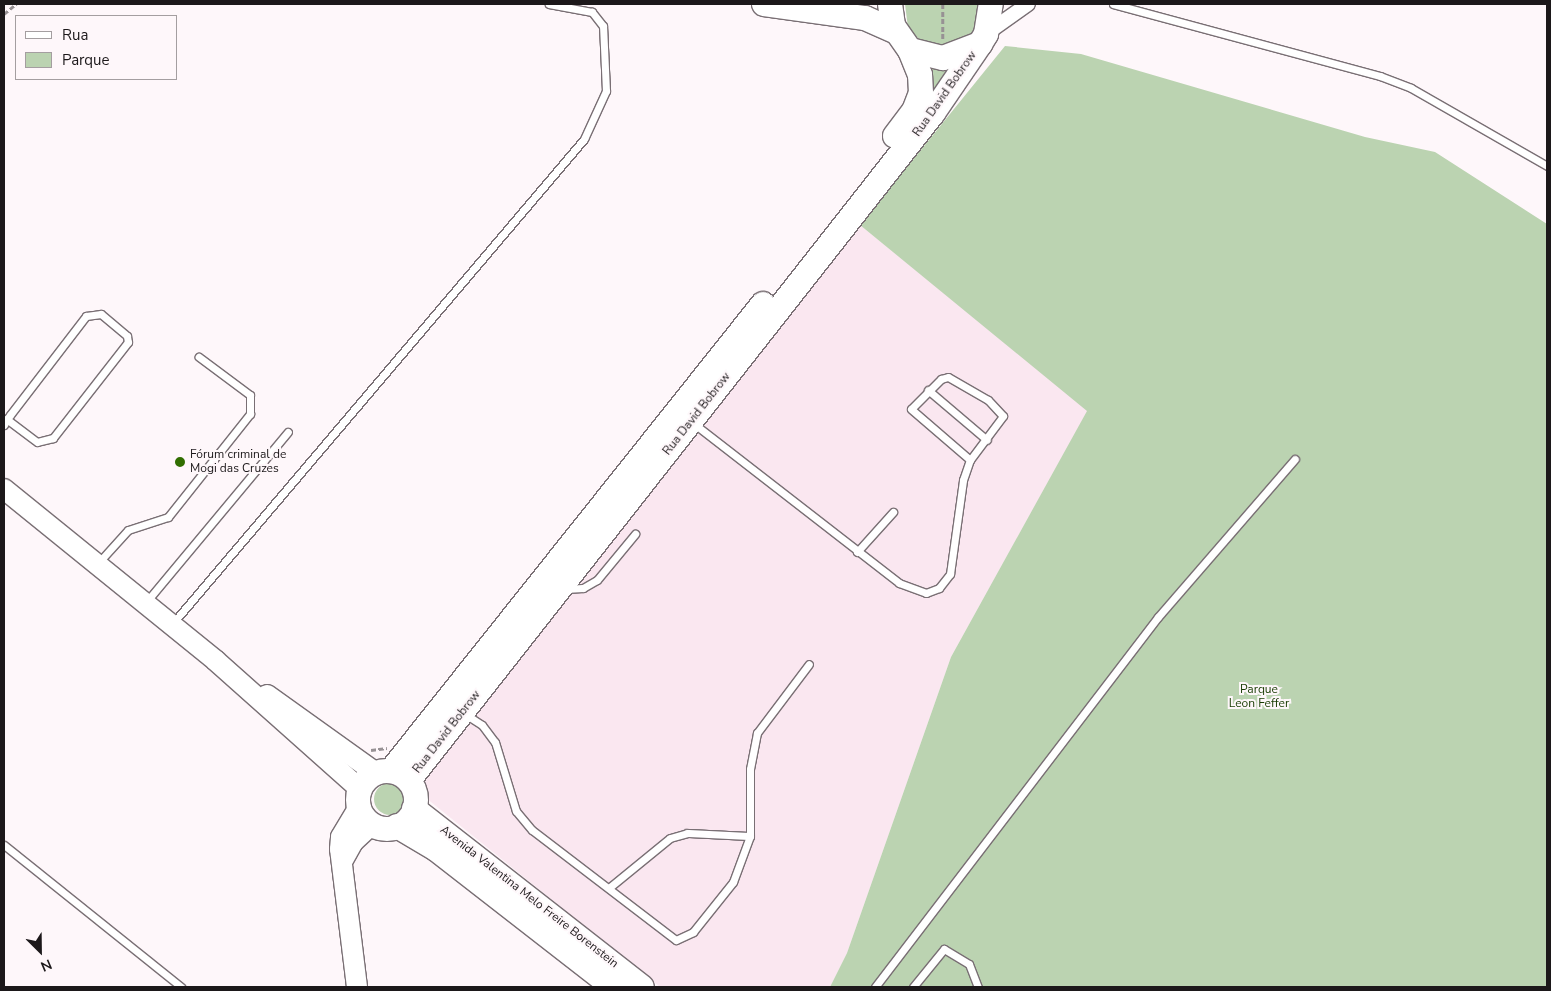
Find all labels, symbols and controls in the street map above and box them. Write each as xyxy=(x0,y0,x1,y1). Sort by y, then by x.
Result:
legend xyxy=(15,15,178,80)
text: Rua xyxy=(62,25,88,45)
street label: Rua David Bobrow xyxy=(910,48,980,140)
text: Parque xyxy=(62,50,110,70)
street label: Rua David Bobrow xyxy=(660,370,734,458)
place label: Fórum criminal de Mogi das Cruzes xyxy=(190,448,286,476)
marker: Fórum criminal de Mogi das Cruzes xyxy=(174,456,186,468)
park label: Parque Leon Feffer xyxy=(1229,683,1289,711)
street label: Rua David Bobrow xyxy=(410,688,484,776)
street label: Avenida Valentina Melo Freire Borenstein xyxy=(437,823,621,971)
north arrow xyxy=(15,926,65,976)
text: N xyxy=(38,954,55,976)

